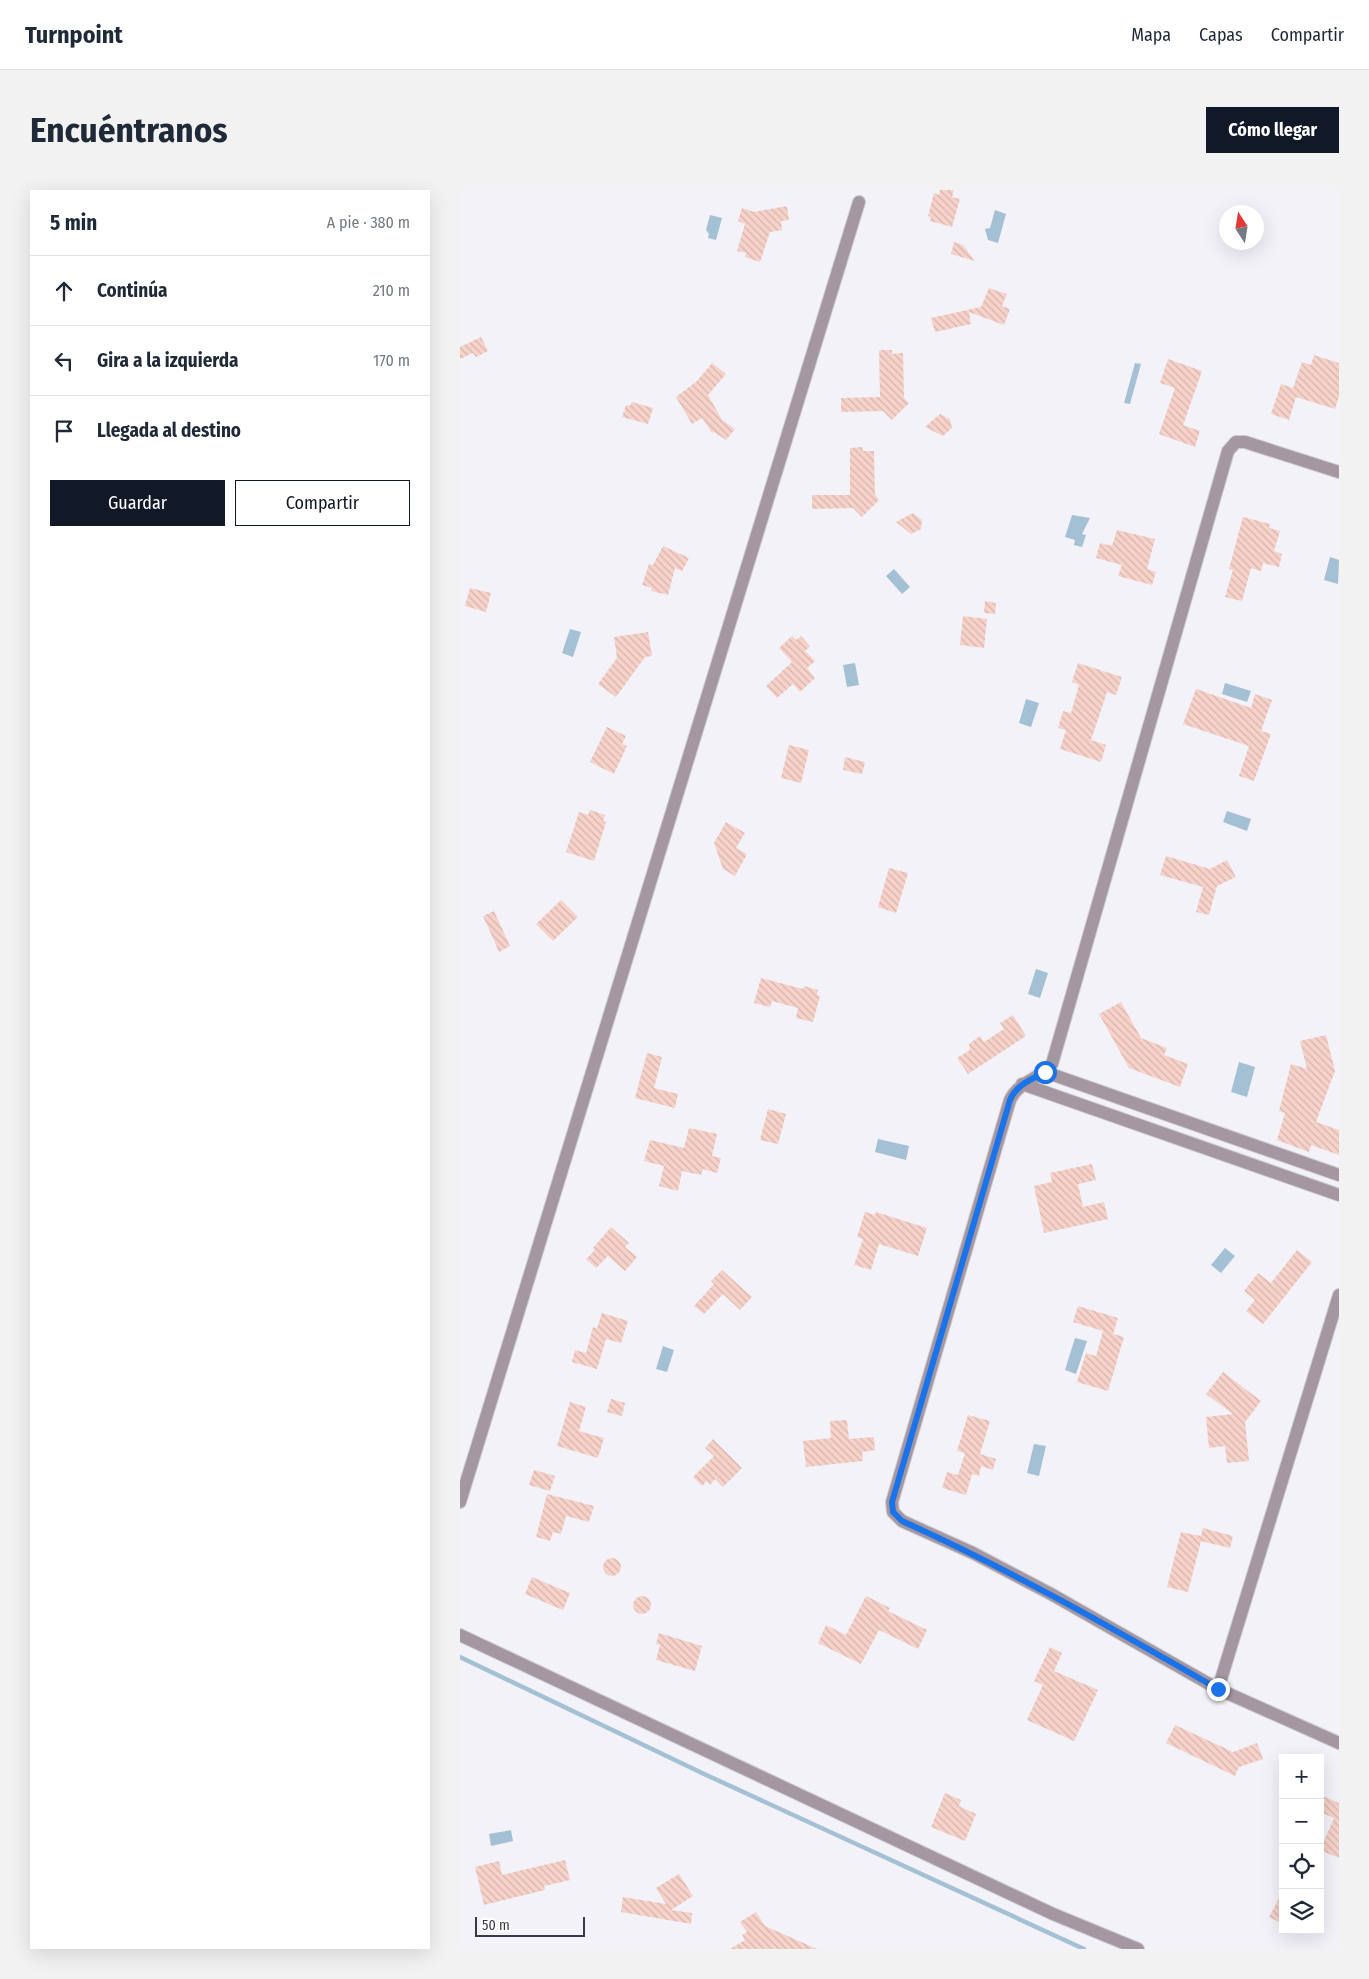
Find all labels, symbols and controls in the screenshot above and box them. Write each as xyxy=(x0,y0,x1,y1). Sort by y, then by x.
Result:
text: Turnpoint xyxy=(25,21,123,49)
text: Mapa xyxy=(1131,24,1171,46)
text: Capas xyxy=(1199,24,1243,46)
text: Compartir xyxy=(1271,24,1344,46)
button: Cómo llegar xyxy=(1206,107,1339,153)
text: Encuéntranos xyxy=(30,109,228,151)
north arrow xyxy=(1219,205,1264,250)
text: 5 min xyxy=(50,210,97,236)
text: A pie · 380 m xyxy=(327,213,410,232)
icon: ahead xyxy=(50,277,78,305)
text: Continúa xyxy=(97,279,168,302)
text: 210 m xyxy=(373,281,410,300)
icon: left xyxy=(50,347,78,375)
text: Gira a la izquierda xyxy=(97,349,239,372)
text: 170 m xyxy=(373,351,410,370)
icon: arrive xyxy=(50,417,78,445)
text: Llegada al destino xyxy=(97,419,241,442)
button: Guardar xyxy=(50,480,225,526)
button: Compartir xyxy=(235,480,410,526)
route start xyxy=(1034,1061,1057,1084)
route end xyxy=(1207,1678,1230,1701)
map controls xyxy=(1279,1754,1324,1934)
button: + xyxy=(1279,1754,1324,1799)
button: − xyxy=(1279,1799,1324,1844)
button: locate xyxy=(1279,1844,1324,1889)
button: layers xyxy=(1279,1889,1324,1934)
scale bar xyxy=(475,1914,585,1937)
text: 50 m xyxy=(482,1917,510,1934)

